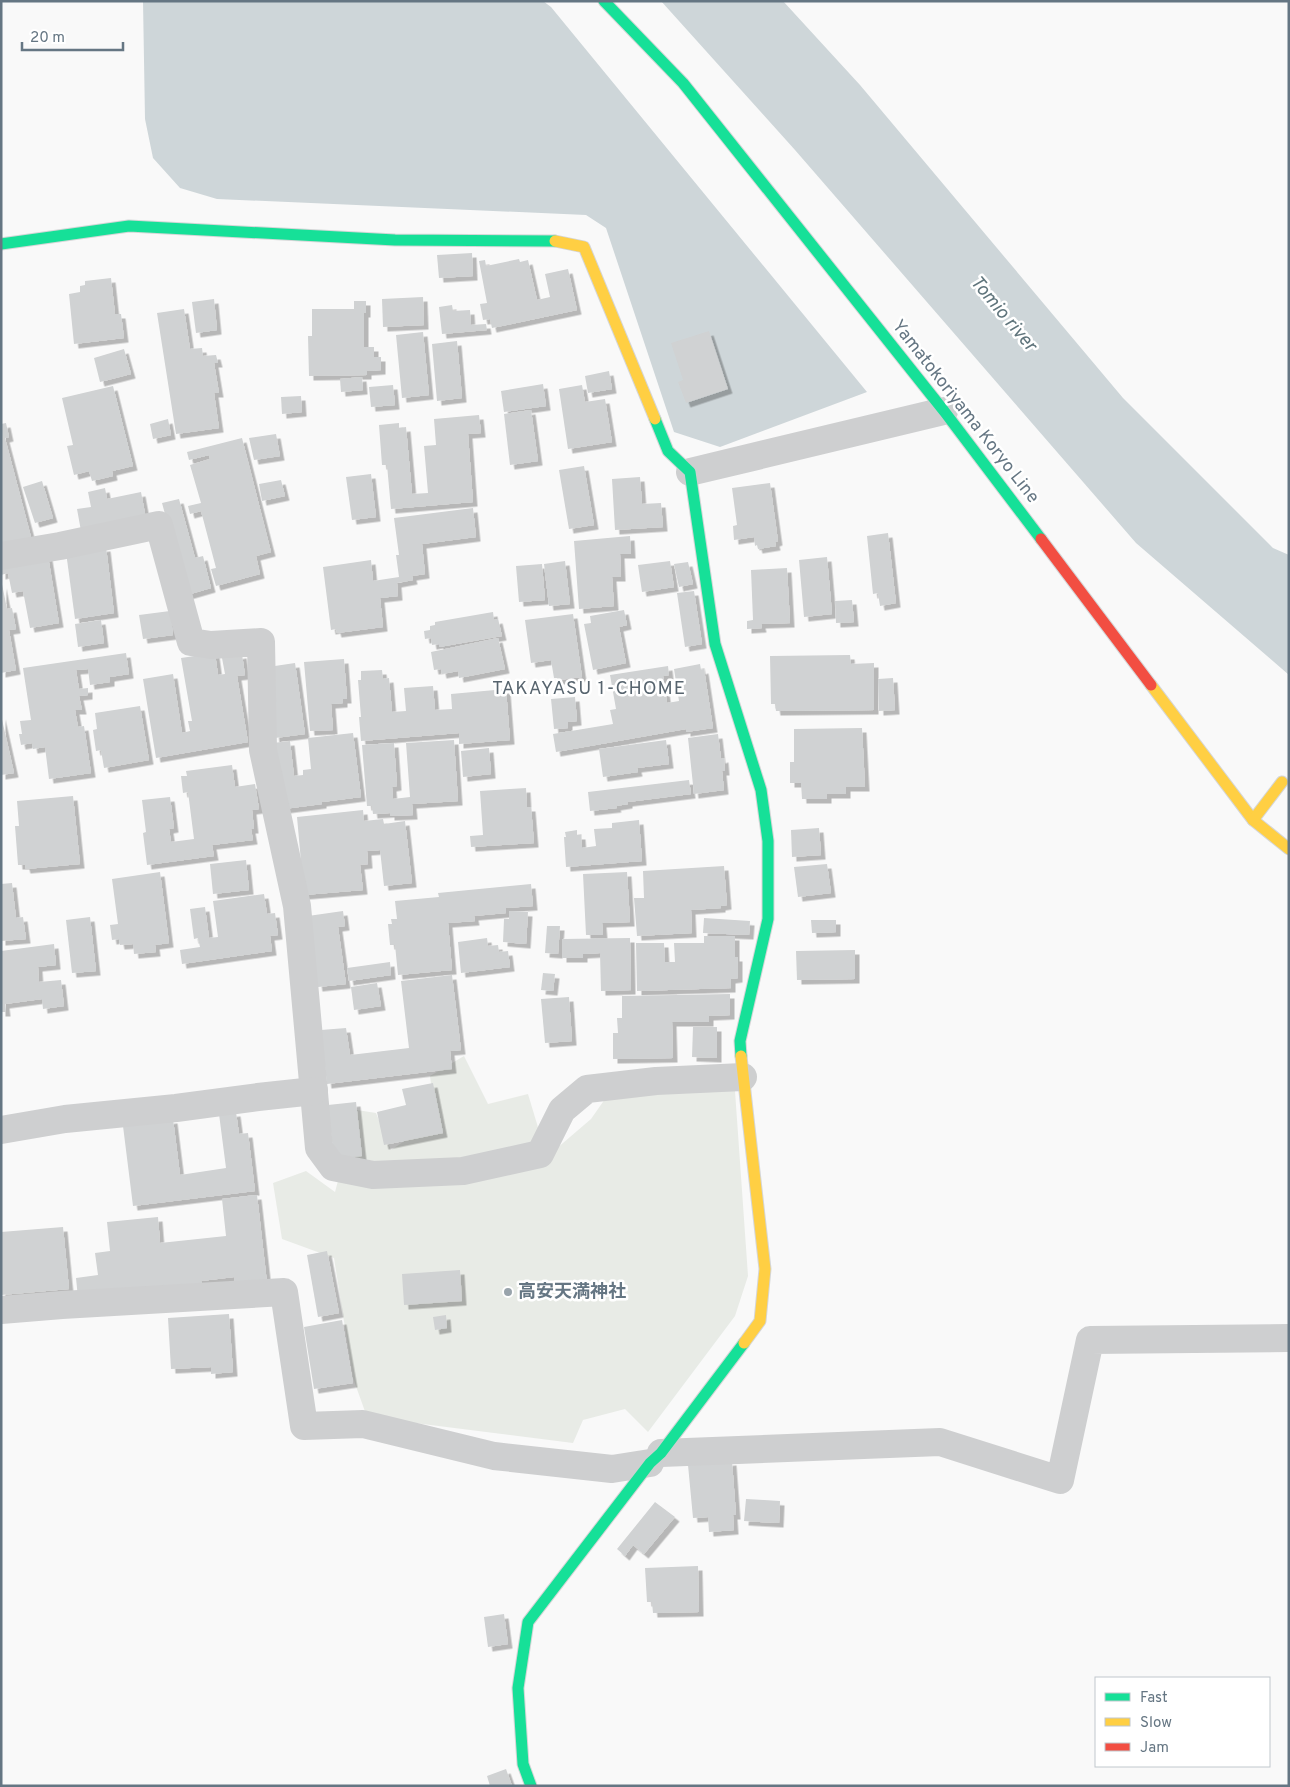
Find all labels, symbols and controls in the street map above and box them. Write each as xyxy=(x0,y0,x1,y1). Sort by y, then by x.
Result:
scale bar xyxy=(22,20,124,52)
text: 20 m xyxy=(30,29,65,48)
water label: Tomio river xyxy=(964,271,1043,358)
street label: Yamatokoriyama Koryo Line xyxy=(886,316,1044,508)
district label: TAKAYASU 1-CHOME xyxy=(492,677,686,701)
place label: 高安天満神社 xyxy=(518,1281,626,1304)
marker: 高安天満神社 xyxy=(502,1286,514,1298)
legend xyxy=(1095,1677,1270,1767)
text: Fast xyxy=(1140,1689,1168,1708)
text: Slow xyxy=(1140,1714,1172,1733)
text: Jam xyxy=(1140,1739,1169,1758)

